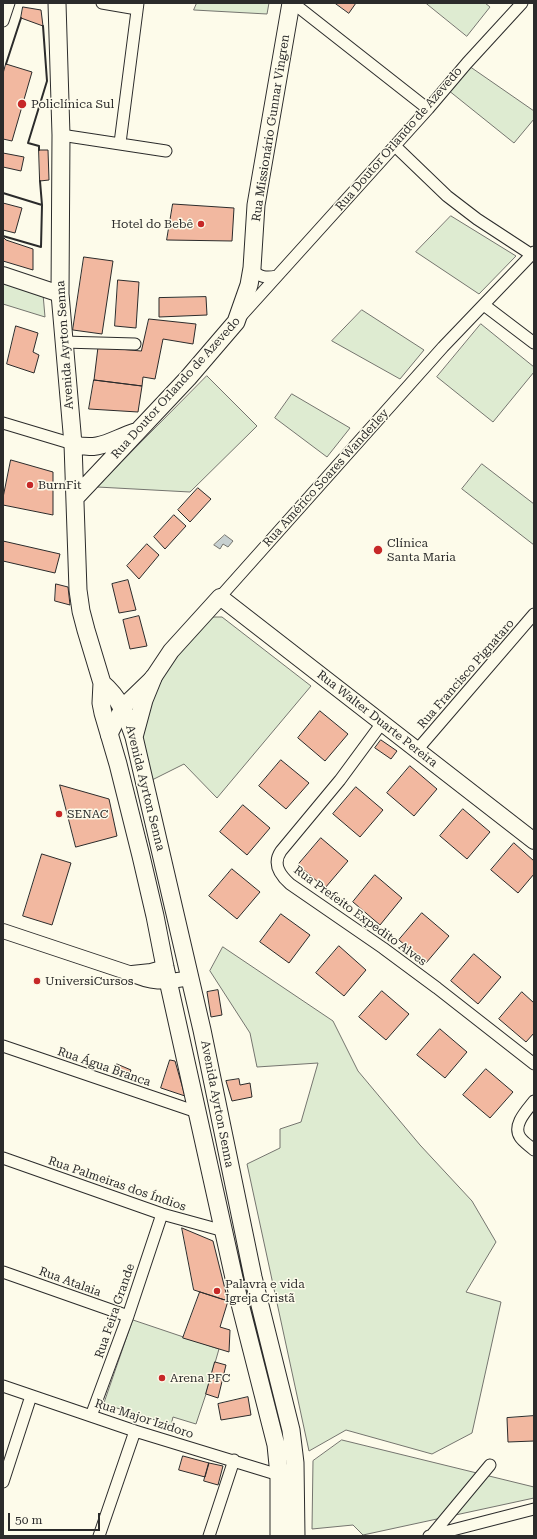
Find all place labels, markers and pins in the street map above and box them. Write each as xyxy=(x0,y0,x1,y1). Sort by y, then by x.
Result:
place label: Policlínica Sul xyxy=(31,97,114,111)
marker: Policlínica Sul xyxy=(16,98,28,110)
place label: Hotel do Bebê xyxy=(111,217,193,231)
marker: Hotel do Bebê xyxy=(196,219,206,229)
place label: BurnFit xyxy=(38,478,82,492)
marker: BurnFit xyxy=(25,480,35,490)
place label: Clínica Santa Maria xyxy=(387,536,456,564)
marker: Clínica Santa Maria xyxy=(372,544,384,556)
place label: SENAC xyxy=(67,807,108,821)
marker: SENAC xyxy=(54,809,64,819)
place label: UniversiCursos xyxy=(45,974,133,988)
marker: UniversiCursos xyxy=(32,976,42,986)
place label: Palavra e vida Igreja Cristã xyxy=(225,1277,305,1305)
marker: Palavra e vida Igreja Cristã xyxy=(212,1286,222,1296)
place label: Arena PFC xyxy=(170,1371,230,1385)
marker: Arena PFC xyxy=(157,1373,167,1383)

